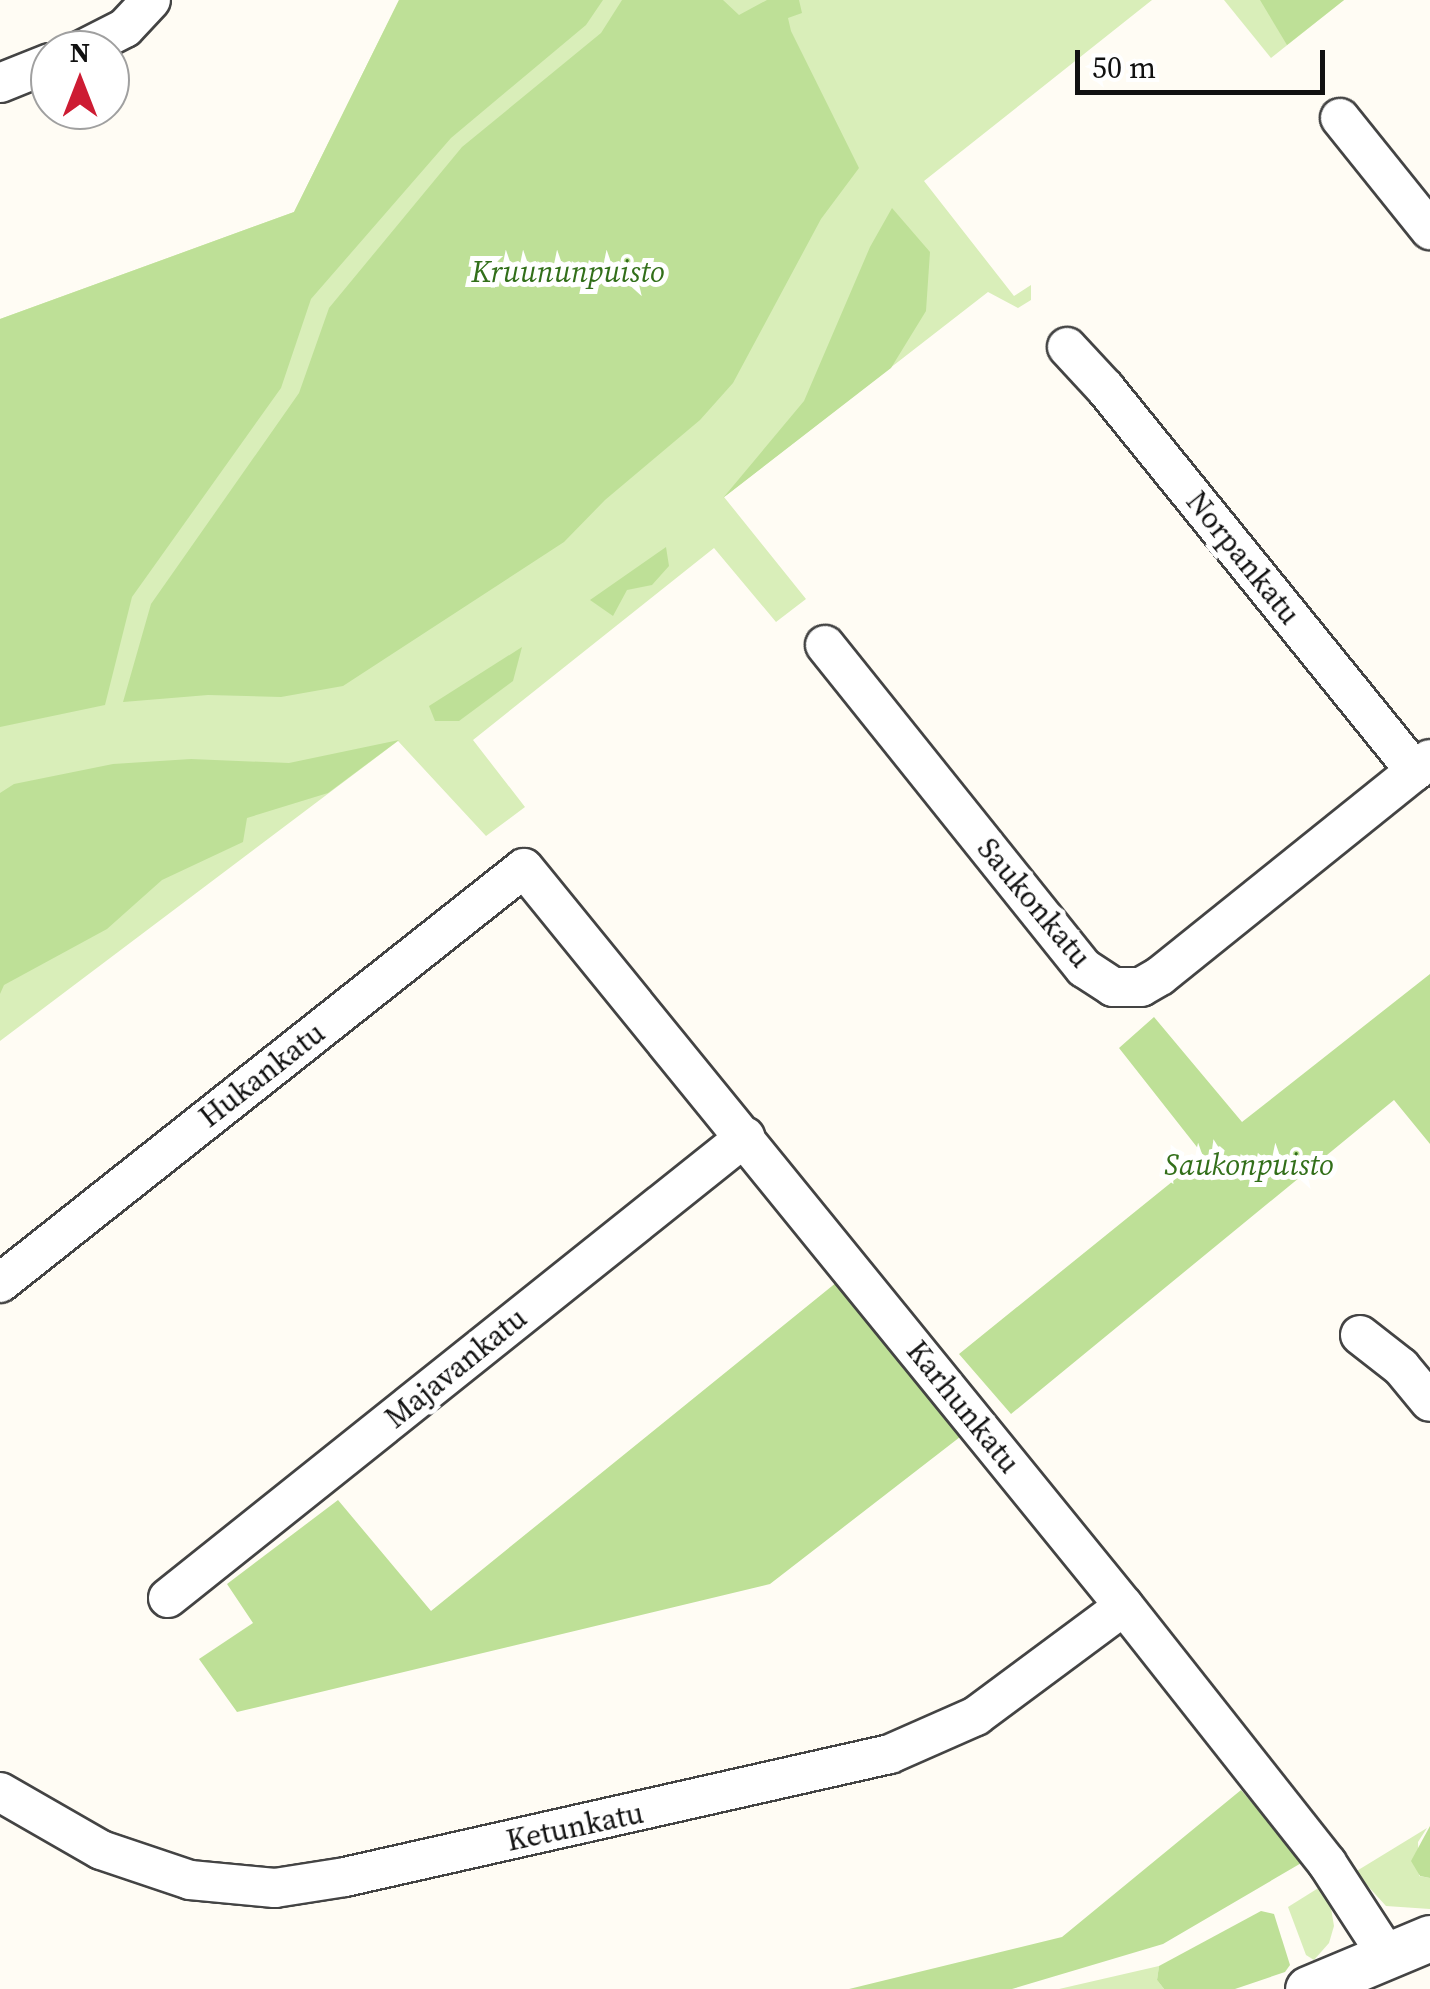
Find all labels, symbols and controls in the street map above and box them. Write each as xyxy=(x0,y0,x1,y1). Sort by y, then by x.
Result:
north arrow xyxy=(30,30,130,130)
scale bar xyxy=(1080,30,1330,92)
text: N xyxy=(70,33,90,71)
text: 50 m xyxy=(1092,47,1156,88)
park label: Kruununpuisto xyxy=(471,254,665,290)
street label: Norpankatu xyxy=(1178,484,1308,632)
street label: Saukonkatu xyxy=(970,831,1098,975)
street label: Hukankatu xyxy=(192,1015,332,1135)
park label: Saukonpuisto xyxy=(1164,1147,1334,1183)
street label: Majavankatu xyxy=(378,1300,534,1436)
street label: Karhunkatu xyxy=(899,1334,1027,1480)
street label: Ketunkatu xyxy=(503,1795,647,1859)

